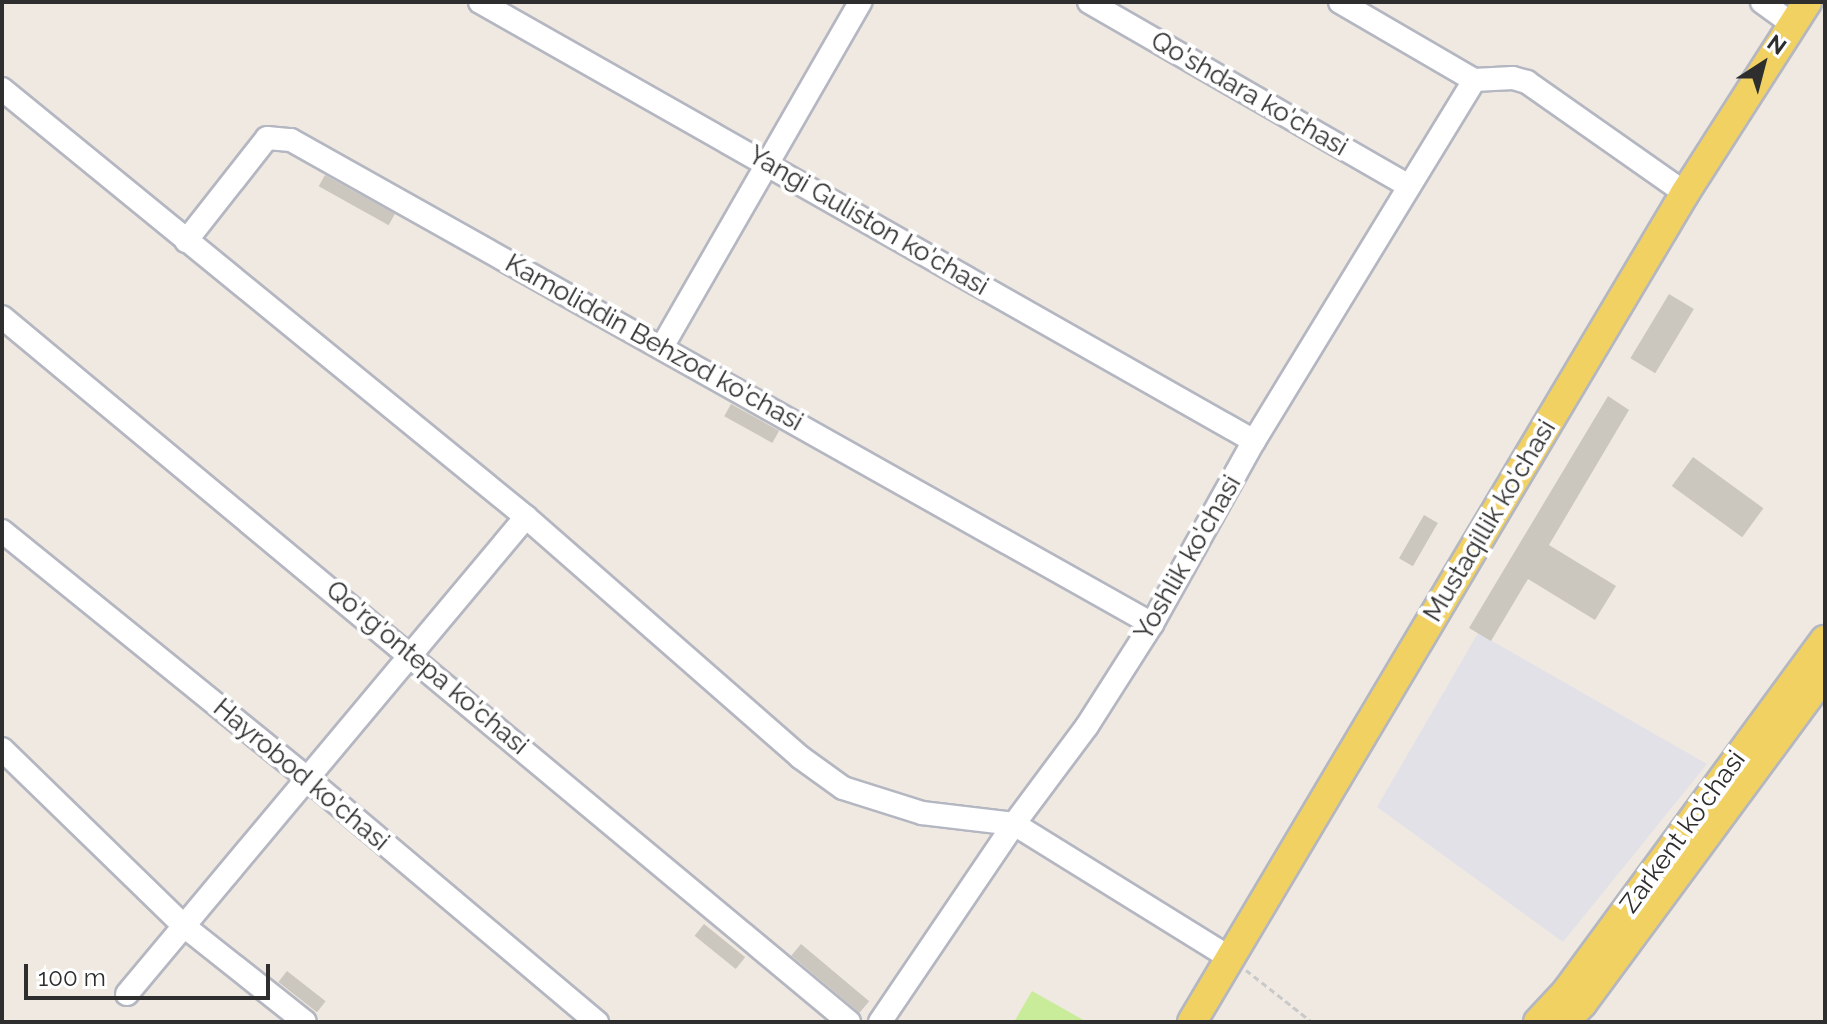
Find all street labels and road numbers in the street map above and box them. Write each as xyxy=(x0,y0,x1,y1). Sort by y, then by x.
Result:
street label: Qo'shdara ko'chasi xyxy=(1145,25,1353,163)
street label: Yangi Guliston ko'chasi xyxy=(743,140,993,302)
street label: Kamoliddin Behzod ko'chasi xyxy=(500,248,808,438)
street label: Mustaqillik ko'chasi xyxy=(1417,414,1563,628)
street label: Yoshlik ko'chasi xyxy=(1128,470,1248,646)
street label: Qo'rg'ontepa ko'chasi xyxy=(320,574,534,762)
street label: Hayrobod ko'chasi xyxy=(207,692,395,858)
street label: Zarkent ko'chasi xyxy=(1614,745,1752,919)

